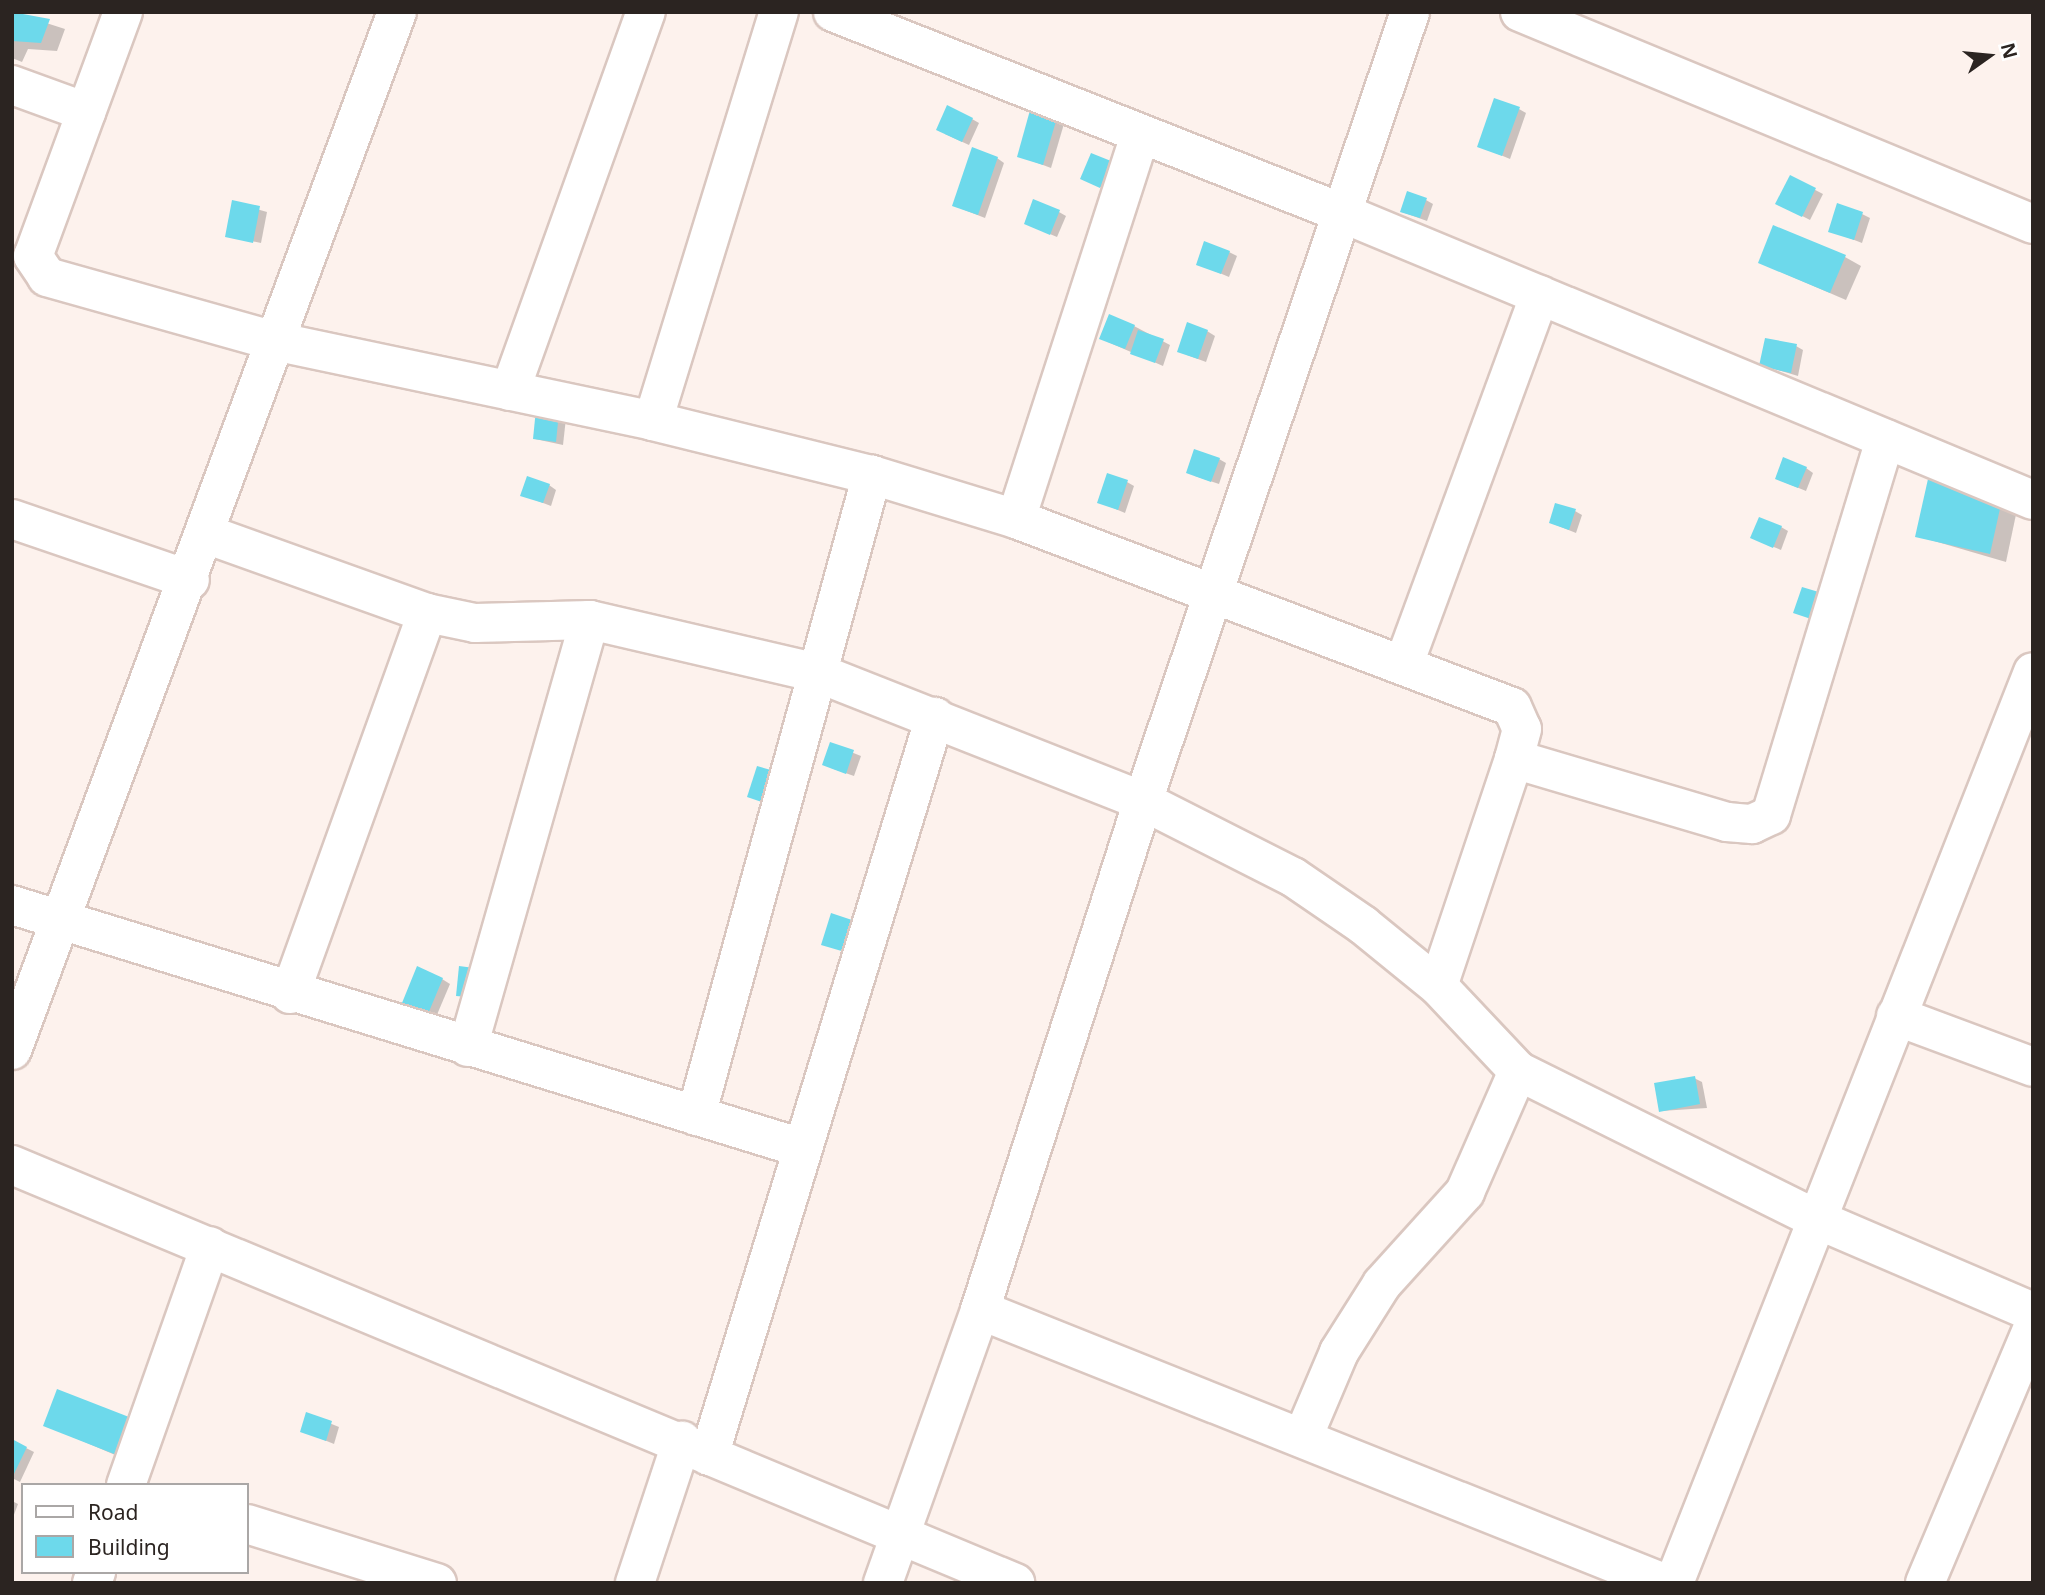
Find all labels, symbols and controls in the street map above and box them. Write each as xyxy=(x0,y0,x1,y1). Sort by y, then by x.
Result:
north arrow xyxy=(1954,21,2024,91)
text: N xyxy=(1995,40,2024,61)
legend xyxy=(21,1483,248,1574)
text: Road xyxy=(88,1498,138,1526)
text: Building xyxy=(88,1533,170,1561)

